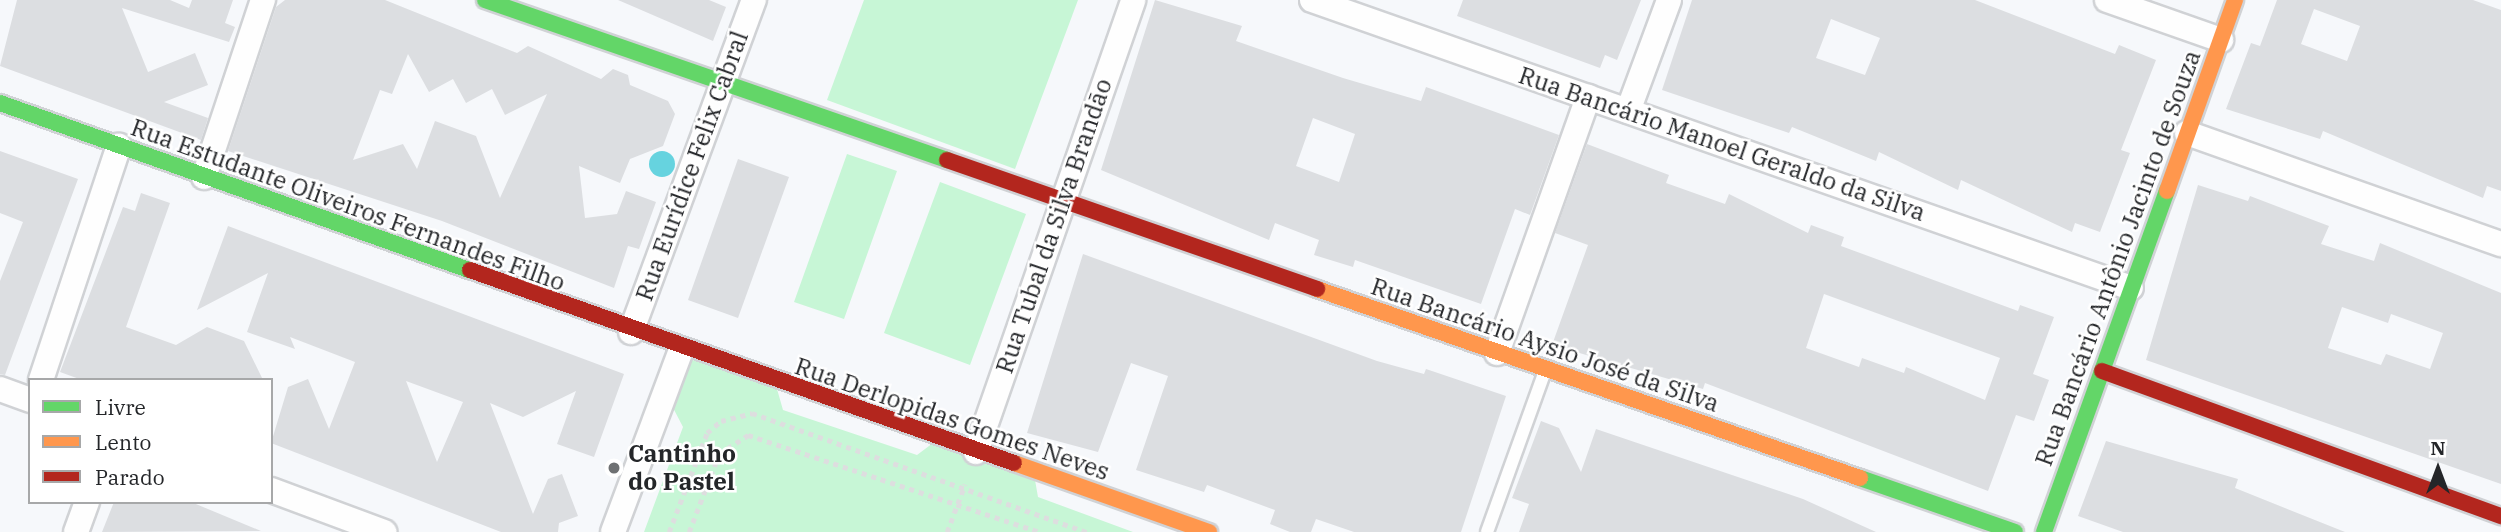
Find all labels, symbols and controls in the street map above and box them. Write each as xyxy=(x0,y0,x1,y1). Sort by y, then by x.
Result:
street label: Rua Eurídice Felix Cabral xyxy=(630,27,754,305)
street label: Rua Bancário Antônio Jacinto de Souza xyxy=(2029,46,2207,470)
street label: Rua Bancário Manoel Geraldo da Silva xyxy=(1515,61,1929,227)
street label: Rua Tubal da Silva Brandão xyxy=(990,75,1118,377)
street label: Rua Estudante Oliveiros Fernandes Filho xyxy=(127,113,569,297)
street label: Rua Bancário Aysio José da Silva xyxy=(1367,272,1723,418)
street label: Rua Derlopidas Gomes Neves xyxy=(791,352,1113,486)
legend xyxy=(28,378,273,504)
text: Livre xyxy=(95,393,146,421)
text: Lento xyxy=(95,428,151,456)
north arrow xyxy=(2403,434,2473,504)
text: N xyxy=(2430,436,2446,460)
place label: Cantinho do Pastel xyxy=(628,440,736,496)
marker: Cantinho do Pastel xyxy=(606,460,622,476)
text: Parado xyxy=(95,463,165,491)

